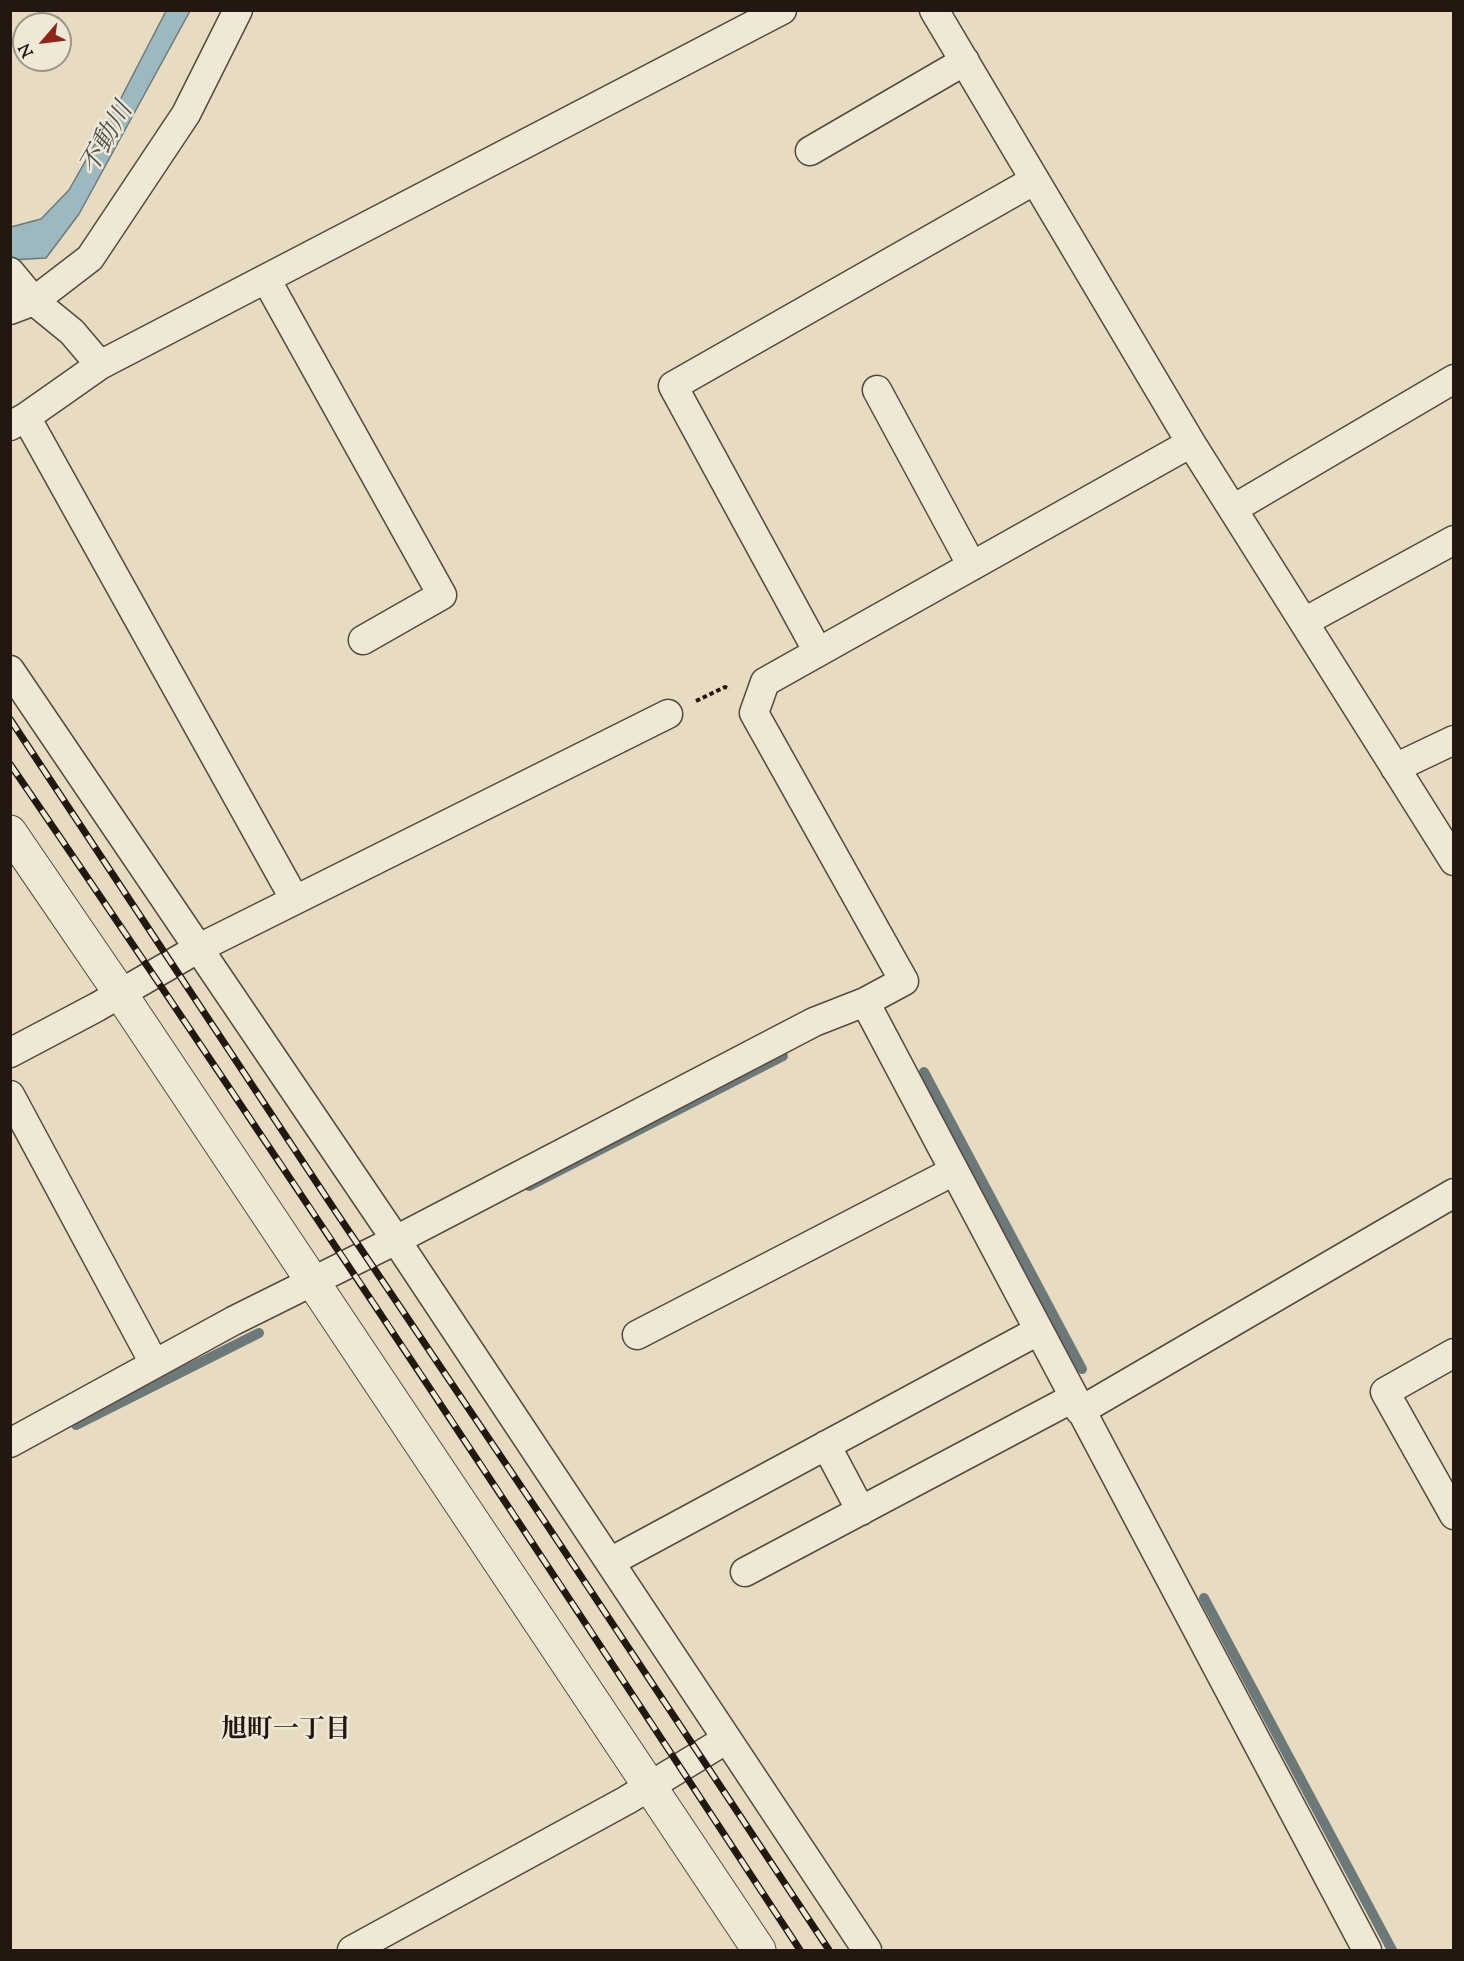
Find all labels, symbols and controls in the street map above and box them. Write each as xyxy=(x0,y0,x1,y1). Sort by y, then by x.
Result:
north arrow xyxy=(12,12,72,72)
text: N xyxy=(14,39,41,61)
water label: 不動川 xyxy=(76,98,142,182)
district label: 旭町一丁目 xyxy=(221,1717,351,1749)

